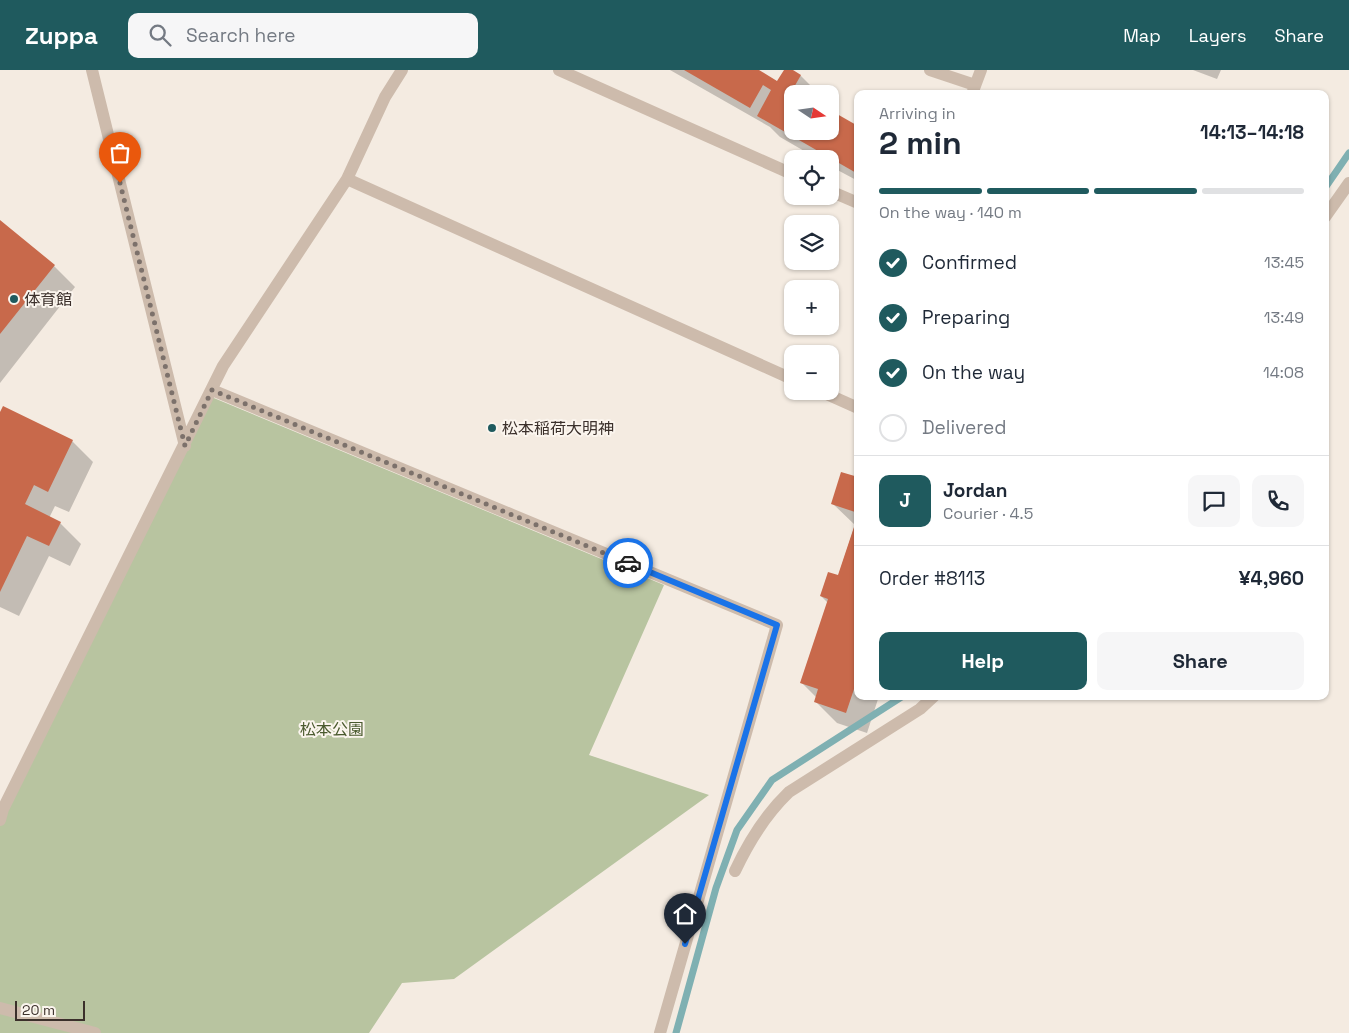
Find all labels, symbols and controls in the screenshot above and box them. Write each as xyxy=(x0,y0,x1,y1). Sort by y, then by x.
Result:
search box xyxy=(128,13,478,58)
text: Zuppa xyxy=(25,20,98,51)
icon: search xyxy=(146,21,174,49)
text: Search here xyxy=(186,23,295,48)
text: Map xyxy=(1123,24,1161,47)
text: Layers xyxy=(1189,24,1246,47)
text: Share xyxy=(1274,24,1324,47)
north arrow xyxy=(784,85,839,140)
map controls xyxy=(784,85,839,400)
text: Arriving in xyxy=(879,103,956,124)
text: 14:13–14:18 xyxy=(1200,120,1304,145)
text: 2 min xyxy=(879,123,962,163)
pin xyxy=(99,132,141,183)
icon: bag xyxy=(106,139,134,167)
button: locate xyxy=(784,150,839,205)
text: On the way · 140 m xyxy=(879,202,1022,223)
button: layers xyxy=(784,215,839,270)
icon: check xyxy=(879,249,907,277)
text: Confirmed xyxy=(922,250,1017,275)
text: 13:45 xyxy=(1264,252,1304,273)
button: + xyxy=(784,280,839,335)
place label: 体育館 xyxy=(24,289,72,310)
marker: 体育館 xyxy=(8,293,20,305)
icon: check xyxy=(879,304,907,332)
text: Preparing xyxy=(922,305,1010,330)
text: 13:49 xyxy=(1264,307,1304,328)
button: − xyxy=(784,345,839,400)
icon: check xyxy=(879,359,907,387)
text: On the way xyxy=(922,360,1025,385)
text: 14:08 xyxy=(1263,362,1304,383)
text: Delivered xyxy=(922,415,1007,440)
place label: 松本稲荷大明神 xyxy=(502,418,614,439)
marker: 松本稲荷大明神 xyxy=(486,422,498,434)
button: chat xyxy=(1188,475,1240,527)
button: phone xyxy=(1252,475,1304,527)
text: Jordan xyxy=(943,478,1008,503)
text: J xyxy=(899,488,911,513)
text: Courier · 4.5 xyxy=(943,503,1033,524)
courier xyxy=(603,538,653,588)
icon: car xyxy=(614,549,642,577)
text: Order #8113 xyxy=(879,566,985,591)
text: ¥4,960 xyxy=(1239,566,1304,591)
button: Help xyxy=(879,632,1087,690)
button: Share xyxy=(1097,632,1304,690)
park label: 松本公園 xyxy=(300,719,364,740)
pin xyxy=(664,893,706,944)
icon: home xyxy=(671,900,699,928)
scale bar xyxy=(15,998,85,1021)
text: 20 m xyxy=(22,1001,55,1019)

